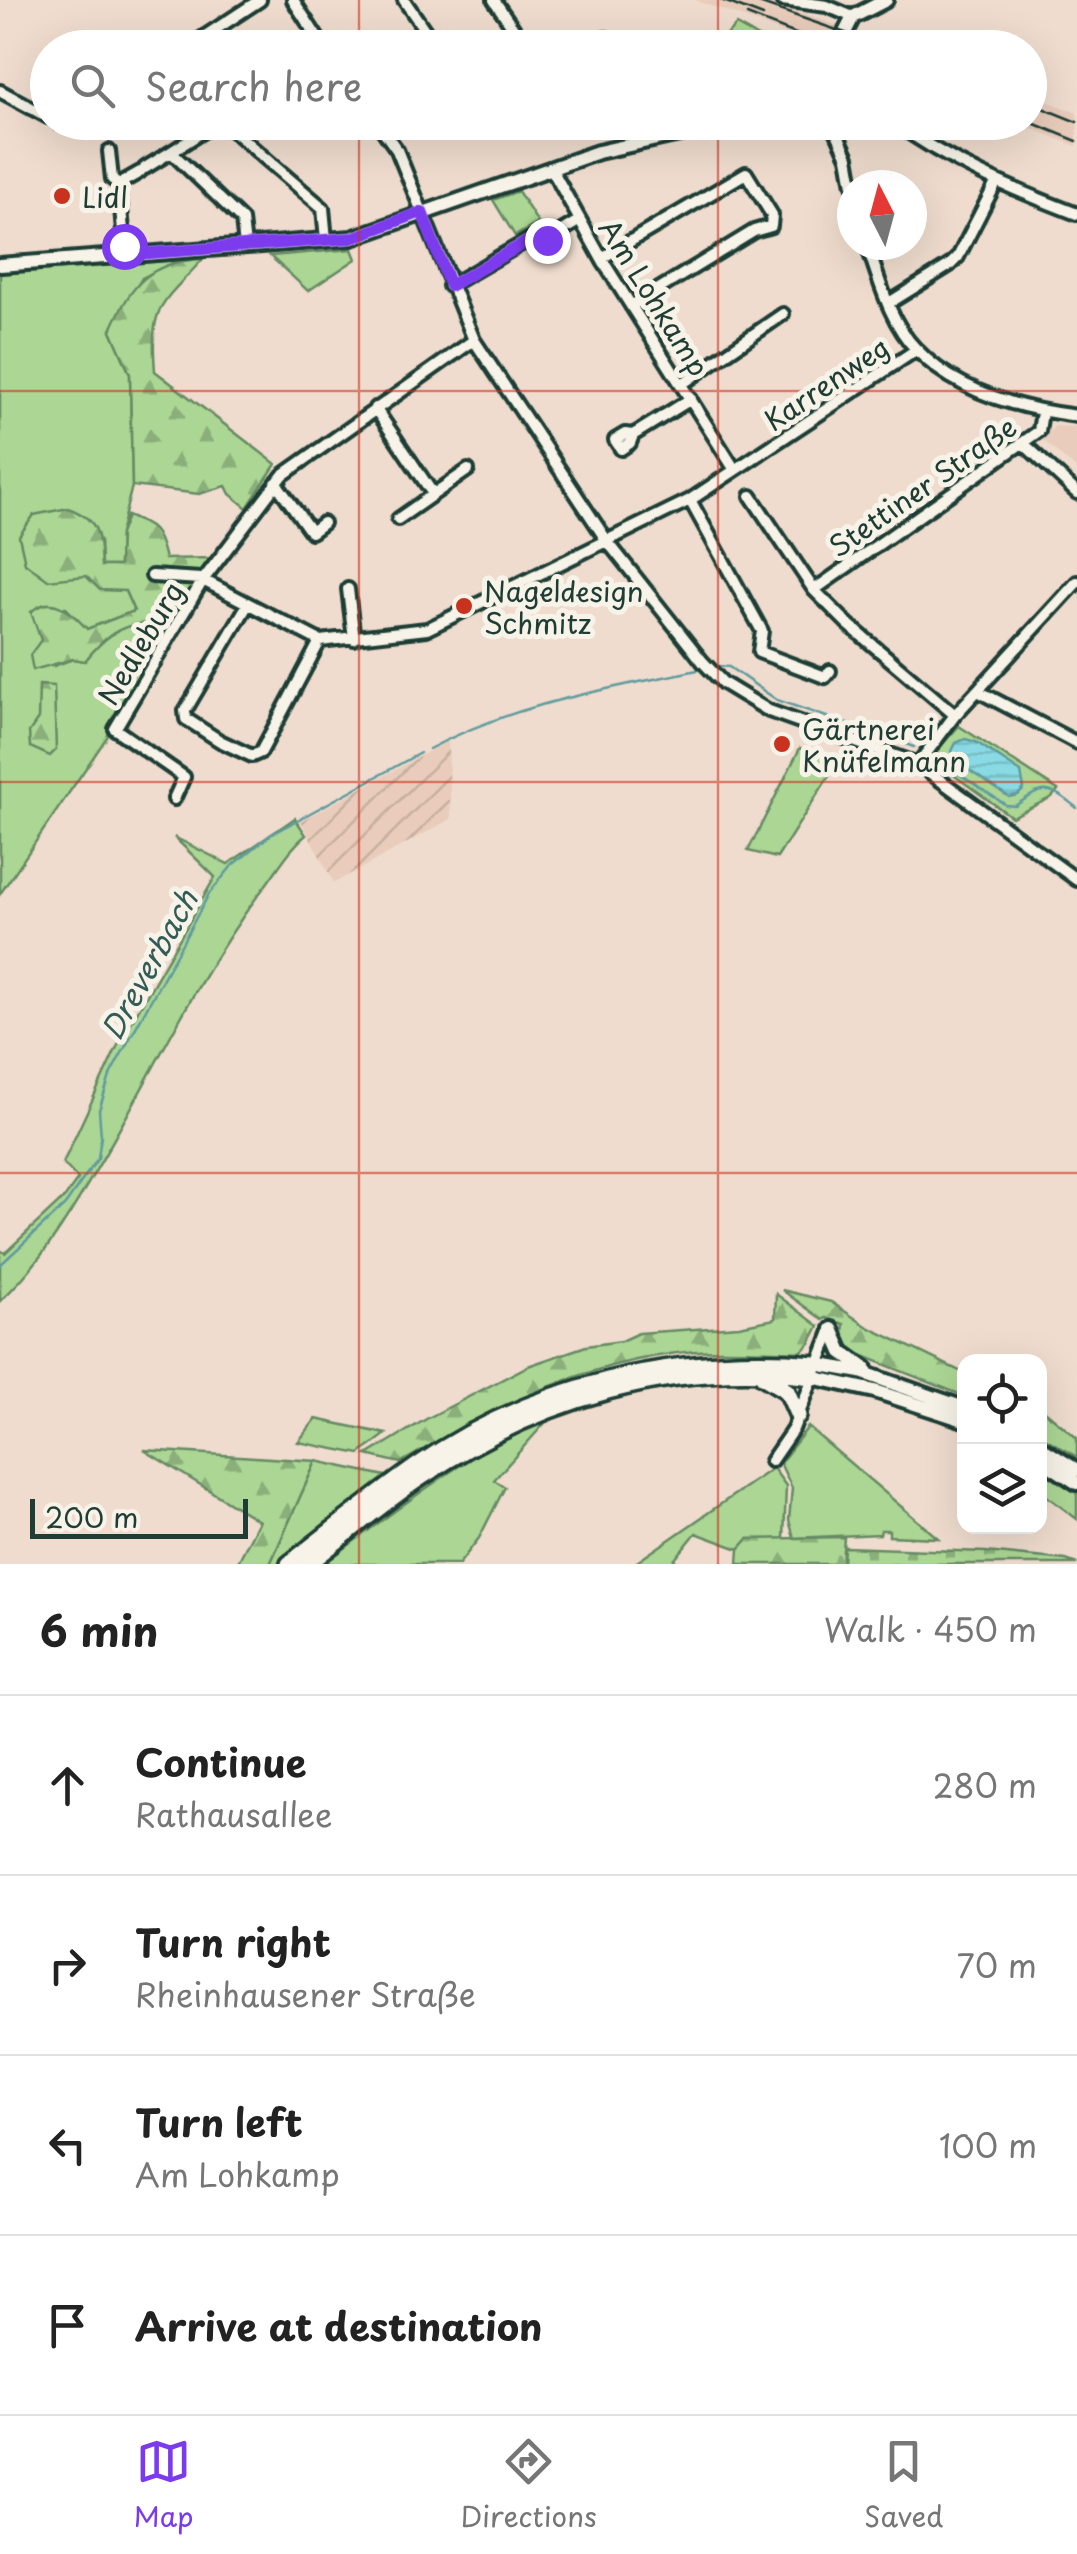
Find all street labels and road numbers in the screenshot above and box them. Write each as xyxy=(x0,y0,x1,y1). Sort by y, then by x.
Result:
street label: Am Lohkamp xyxy=(589,210,721,384)
street label: Karrenweg xyxy=(755,325,897,441)
street label: Stettiner Straße xyxy=(819,405,1025,567)
street label: Nedleburg xyxy=(86,573,194,713)

